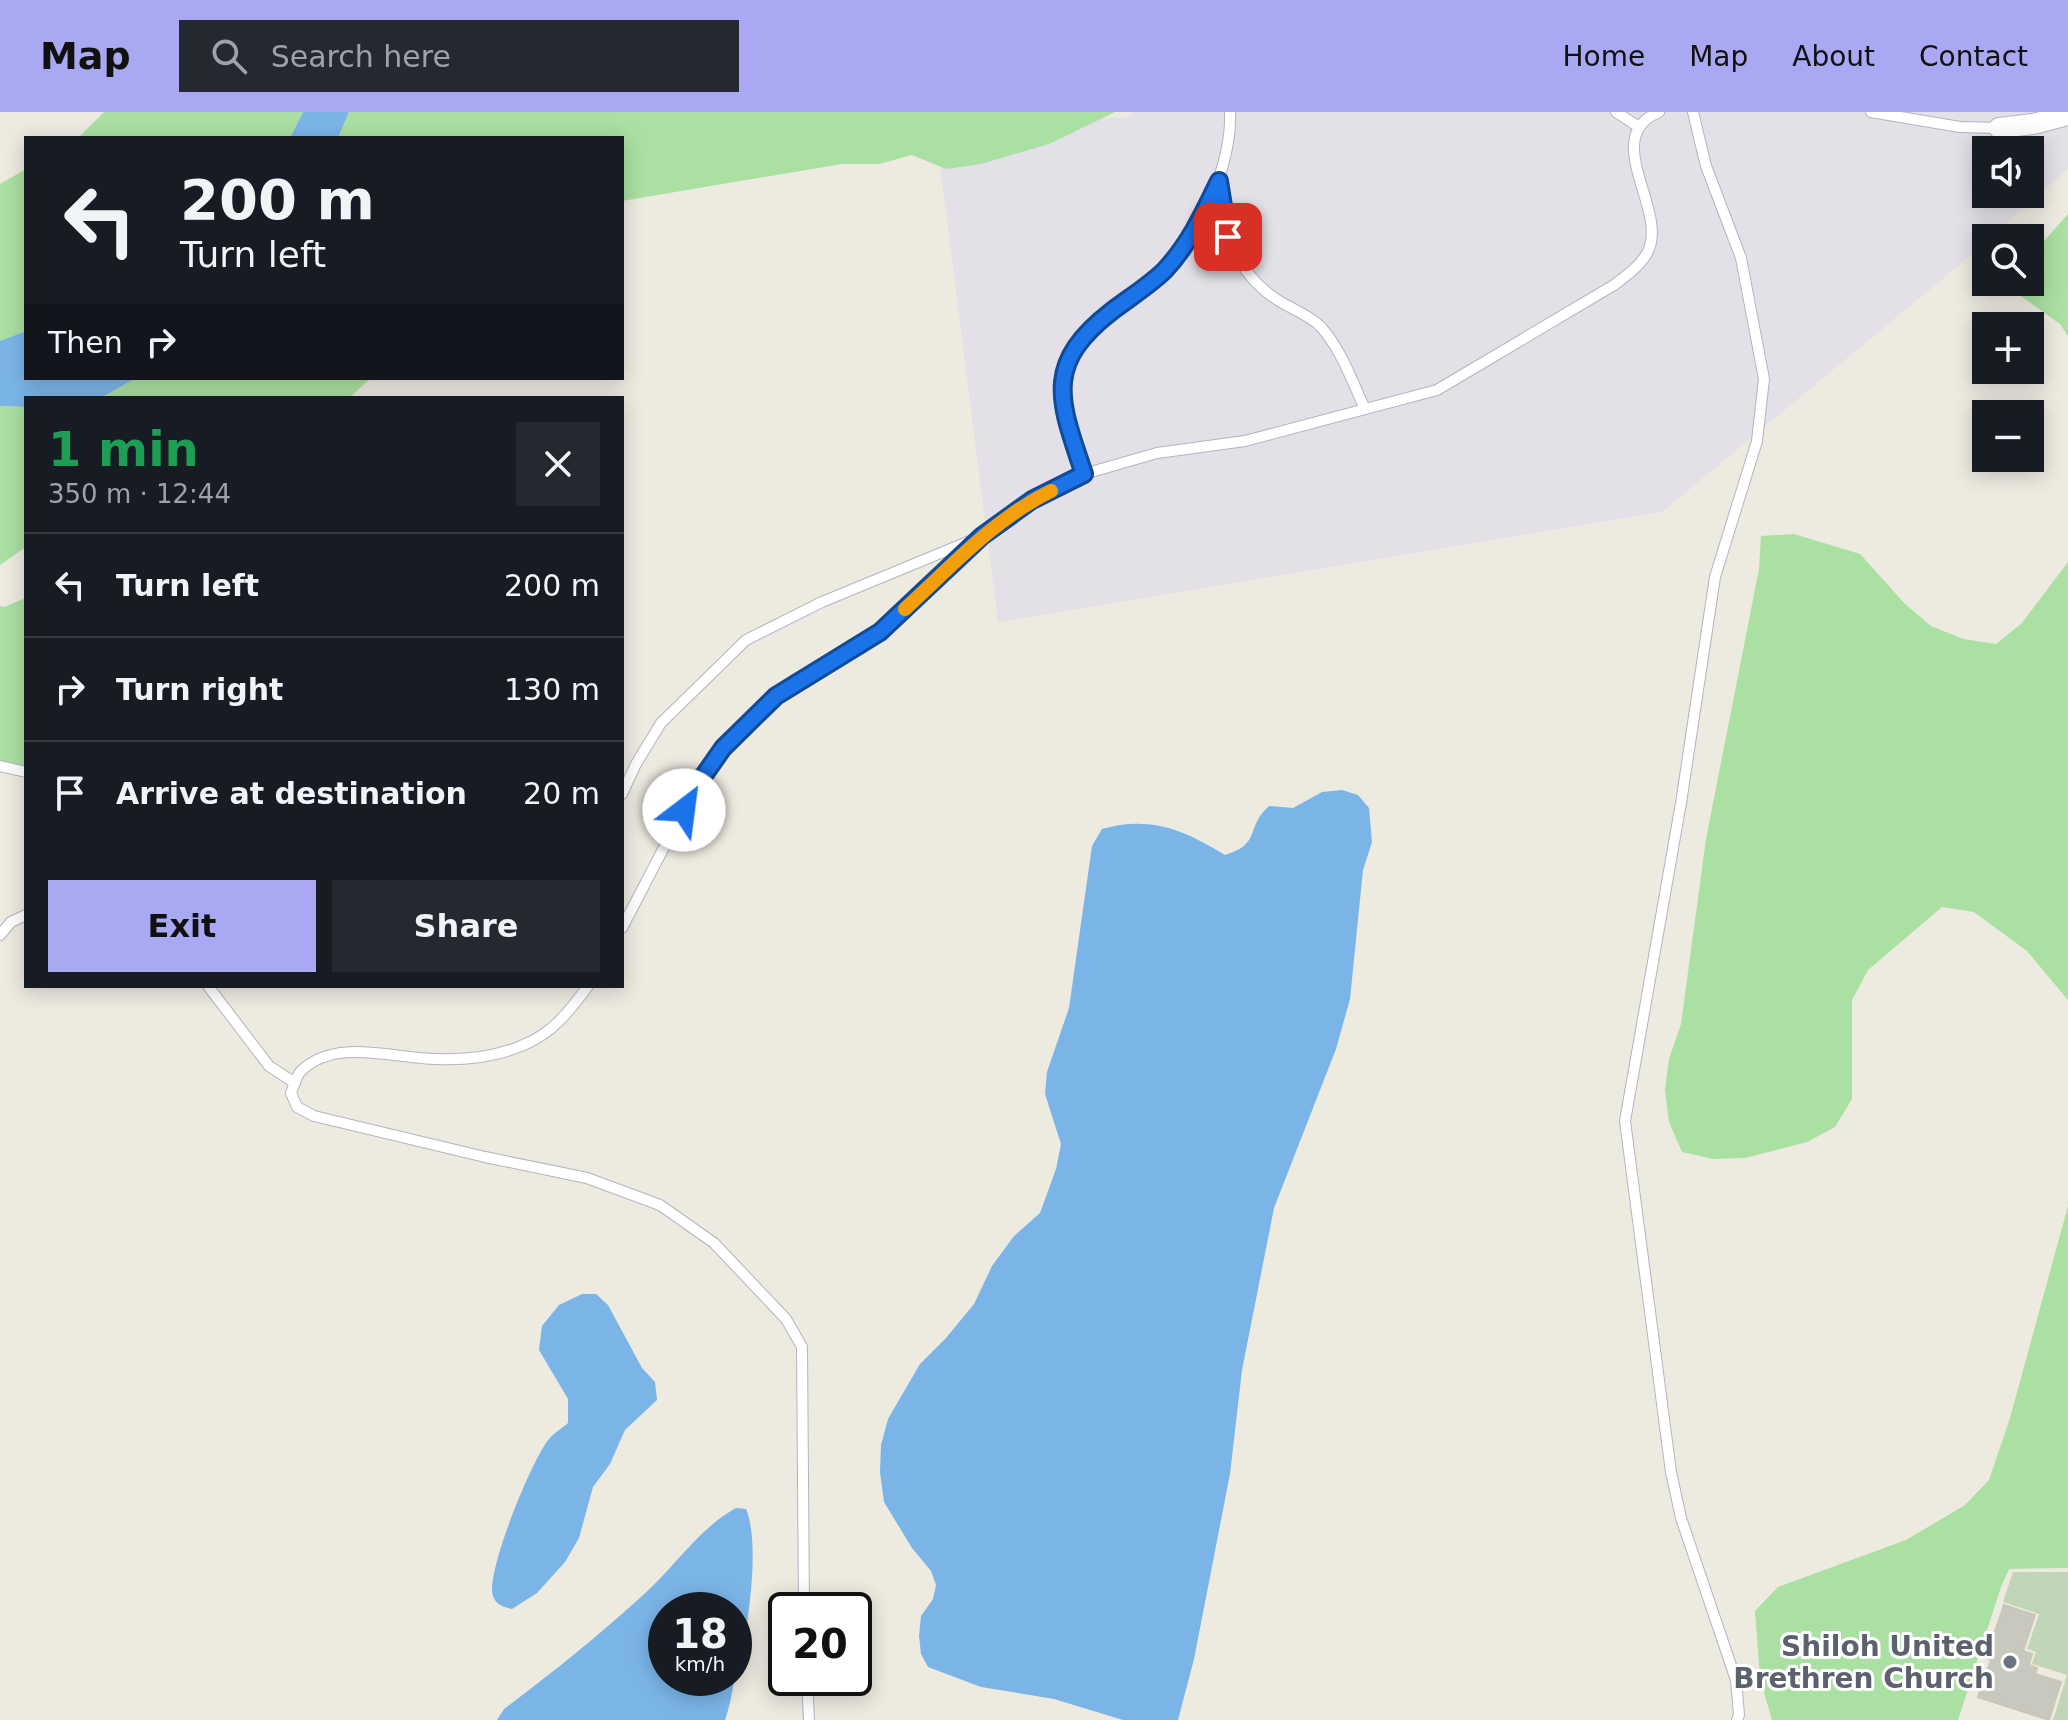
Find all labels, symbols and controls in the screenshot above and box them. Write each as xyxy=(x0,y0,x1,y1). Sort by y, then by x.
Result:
search box xyxy=(179,20,739,92)
text: Map xyxy=(40,34,131,78)
icon: search xyxy=(207,34,251,78)
text: Search here xyxy=(271,39,451,74)
text: Home xyxy=(1562,40,1645,73)
text: Map xyxy=(1689,40,1748,73)
text: About xyxy=(1792,40,1875,73)
text: Contact xyxy=(1919,40,2028,73)
map controls xyxy=(1972,136,2044,472)
button: sound xyxy=(1972,136,2044,208)
text: 200 m xyxy=(180,167,375,232)
icon: left xyxy=(48,168,152,272)
pin xyxy=(1194,203,1262,271)
icon: arrive xyxy=(1206,215,1250,259)
button: search xyxy=(1972,224,2044,296)
text: Turn left xyxy=(180,234,326,275)
button: + xyxy=(1972,312,2044,384)
icon: right xyxy=(139,320,183,364)
text: Then xyxy=(48,325,123,360)
button: − xyxy=(1972,400,2044,472)
text: 1 min xyxy=(48,421,199,477)
button: close xyxy=(516,422,600,506)
text: 350 m · 12:44 xyxy=(48,479,231,509)
icon: left xyxy=(48,563,92,607)
text: Turn left xyxy=(116,568,259,603)
text: 200 m xyxy=(504,568,600,603)
icon: right xyxy=(48,667,92,711)
text: Turn right xyxy=(116,672,283,707)
text: 130 m xyxy=(504,672,600,707)
position arrow xyxy=(642,768,726,852)
icon: arrive xyxy=(48,771,92,815)
text: Arrive at destination xyxy=(116,776,467,811)
text: 20 m xyxy=(523,776,600,811)
button: Exit xyxy=(48,880,316,972)
button: Share xyxy=(332,880,600,972)
speed limit sign: 20 xyxy=(768,1592,872,1696)
text: 18 xyxy=(672,1611,728,1657)
place label: Shiloh United Brethren Church xyxy=(1733,1630,1994,1695)
text: km/h xyxy=(675,1652,725,1676)
marker: Shiloh United Brethren Church xyxy=(2001,1653,2019,1671)

